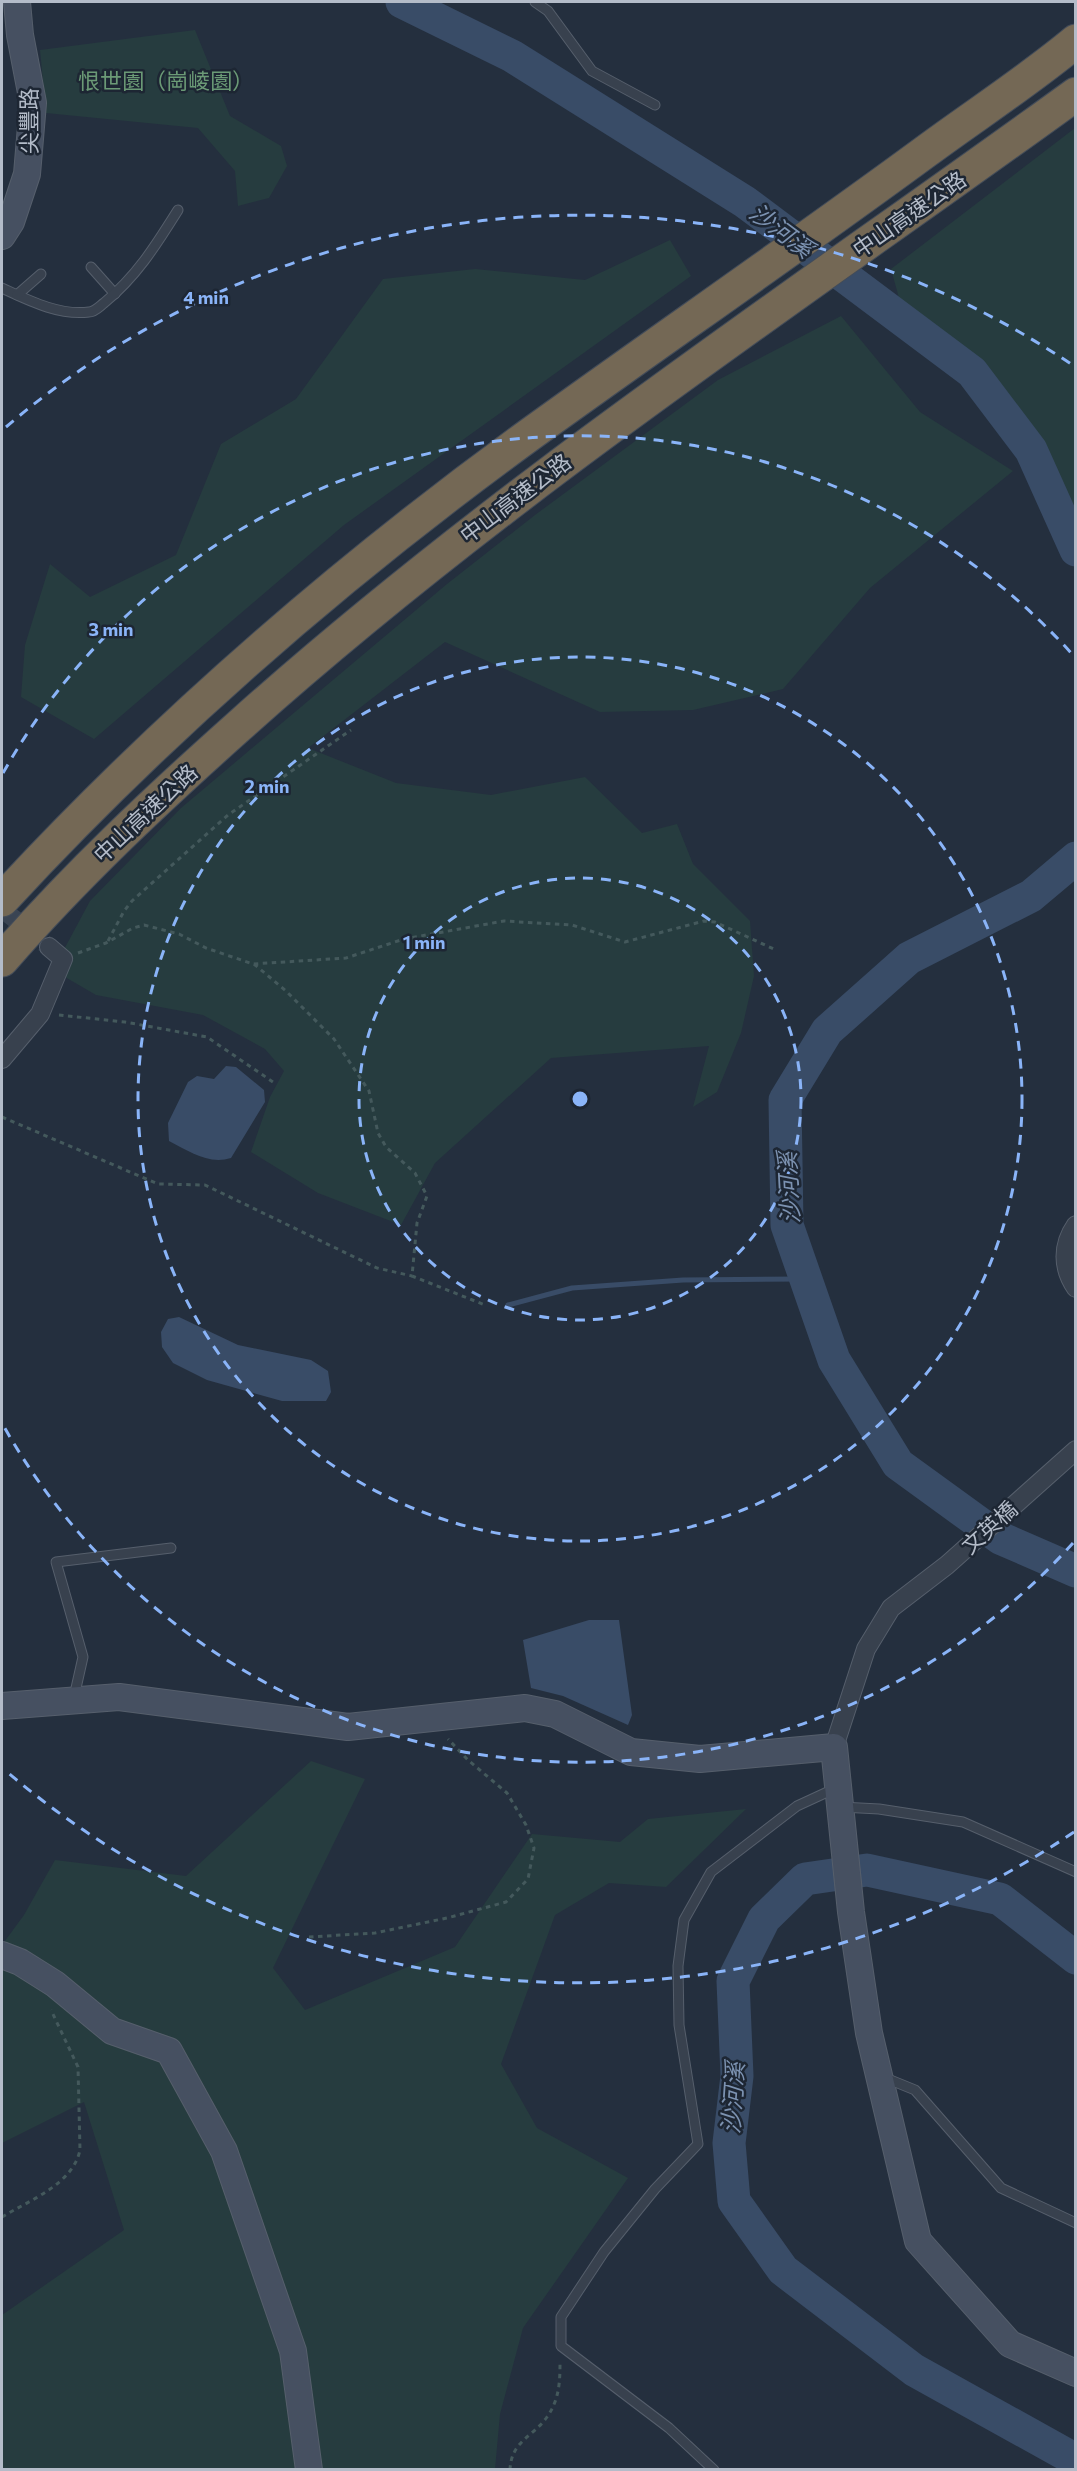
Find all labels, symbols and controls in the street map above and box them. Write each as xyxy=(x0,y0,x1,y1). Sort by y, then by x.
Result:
park label: 恨世園（崗崚園） xyxy=(78,67,254,94)
street label: 尖豐路 xyxy=(15,88,42,154)
street label: 中山高速公路 xyxy=(847,165,971,263)
water label: 沙河溪 xyxy=(745,197,822,265)
text: 4 min xyxy=(183,286,229,308)
street label: 中山高速公路 xyxy=(454,447,576,549)
text: 3 min xyxy=(88,618,134,640)
street label: 中山高速公路 xyxy=(88,758,202,868)
text: 2 min xyxy=(245,775,289,797)
text: 1 min xyxy=(403,931,445,953)
centre of rings xyxy=(570,1089,590,1109)
water label: 沙河溪 xyxy=(771,1148,804,1225)
street label: 文英橋 xyxy=(955,1495,1023,1559)
water label: 沙河溪 xyxy=(715,2058,749,2135)

